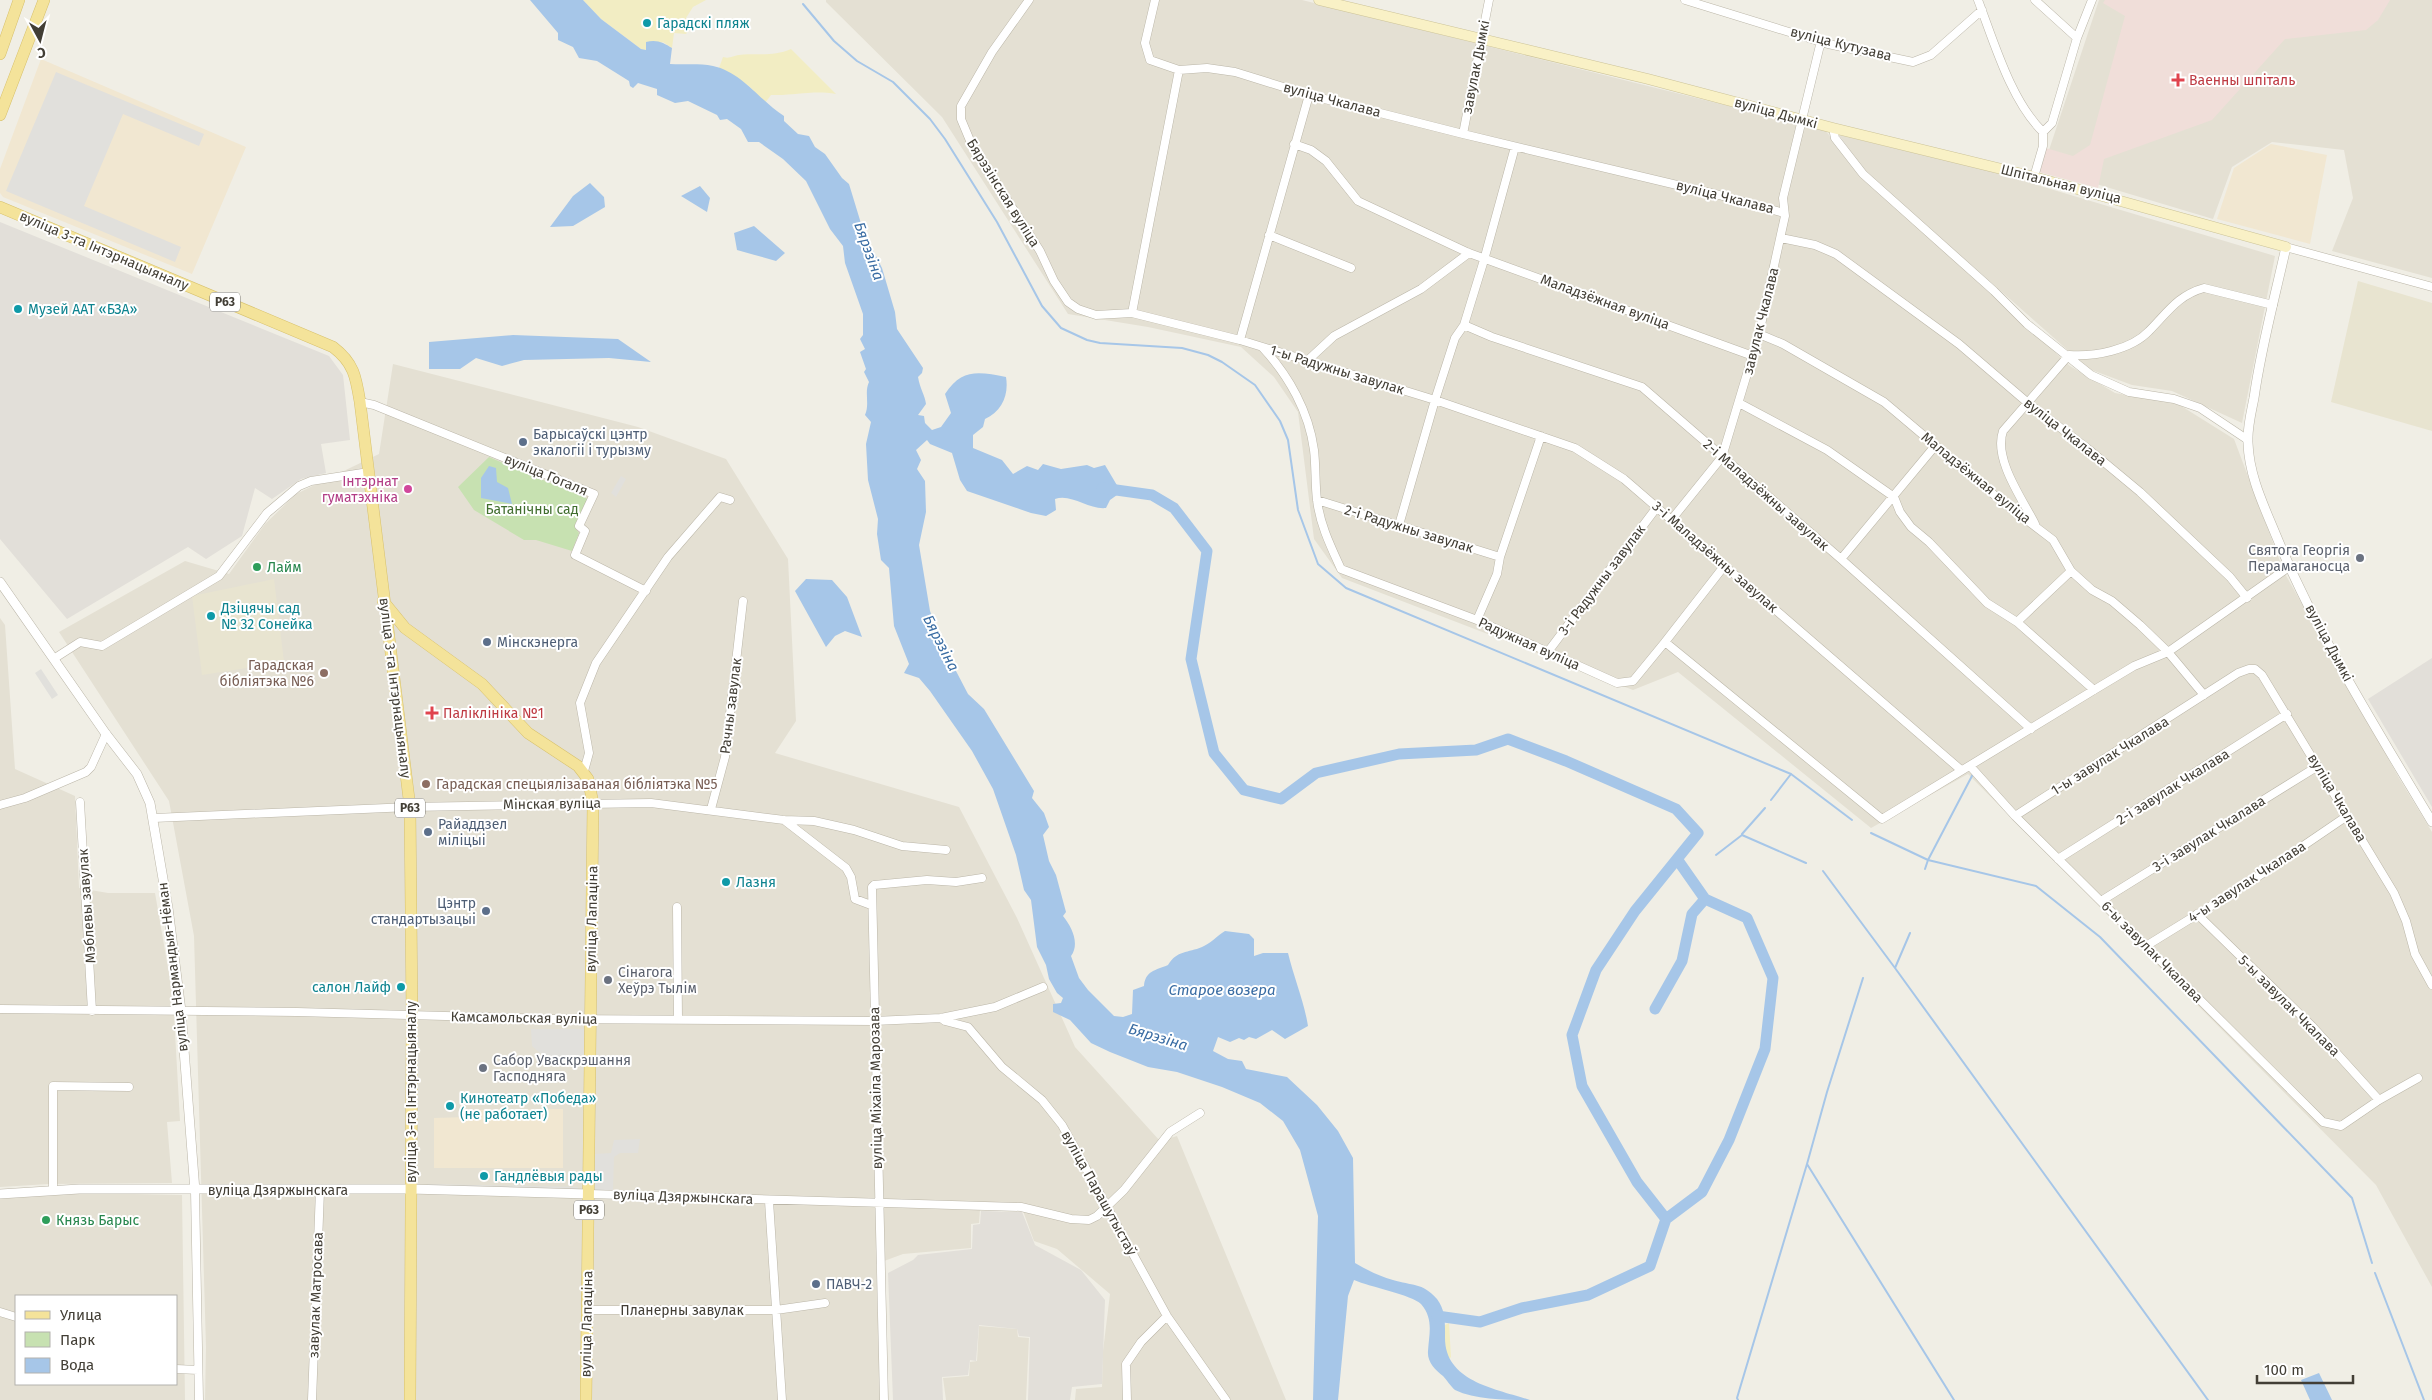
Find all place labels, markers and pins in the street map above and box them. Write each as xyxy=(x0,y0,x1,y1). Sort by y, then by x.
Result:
place label: Гарадскі пляж xyxy=(657,15,750,32)
marker: Гарадскі пляж xyxy=(641,17,653,29)
place label: Ваенны шпіталь xyxy=(2189,72,2295,89)
marker: Ваенны шпіталь xyxy=(2171,73,2185,87)
place label: Музей ААТ «БЗА» xyxy=(28,301,138,318)
marker: Музей ААТ «БЗА» xyxy=(12,303,24,315)
place label: Барысаўскі цэнтр экалогіі і турызму xyxy=(533,426,651,459)
marker: Барысаўскі цэнтр экалогіі і турызму xyxy=(517,436,529,448)
place label: Інтэрнат гуматэхніка xyxy=(322,473,399,506)
marker: Інтэрнат гуматэхніка xyxy=(402,483,414,495)
place label: Святога Георгія Перамаганосца xyxy=(2248,542,2350,575)
marker: Святога Георгія Перамаганосца xyxy=(2354,552,2366,564)
place label: Лайм xyxy=(267,559,302,576)
marker: Лайм xyxy=(251,561,263,573)
place label: Дзіцячы сад № 32 Сонейка xyxy=(220,600,313,633)
marker: Дзіцячы сад № 32 Сонейка xyxy=(205,610,217,622)
place label: Мінскэнерга xyxy=(497,634,578,651)
marker: Мінскэнерга xyxy=(481,636,493,648)
place label: Гарадская бібліятэка №6 xyxy=(220,657,314,690)
marker: Гарадская бібліятэка №6 xyxy=(318,667,330,679)
place label: Паліклініка №1 xyxy=(443,705,544,722)
marker: Паліклініка №1 xyxy=(425,706,439,720)
place label: Гарадская спецыялізаваная бібліятэка №5 xyxy=(436,776,718,793)
marker: Гарадская спецыялізаваная бібліятэка №5 xyxy=(420,778,432,790)
place label: Райаддзел міліцыі xyxy=(438,816,507,849)
marker: Райаддзел міліцыі xyxy=(422,826,434,838)
place label: Лазня xyxy=(736,874,776,891)
marker: Лазня xyxy=(720,876,732,888)
place label: Цэнтр стандартызацыі xyxy=(371,895,476,928)
marker: Цэнтр стандартызацыі xyxy=(480,905,492,917)
place label: Сінагога Хеўрэ Тылім xyxy=(618,964,697,997)
marker: Сінагога Хеўрэ Тылім xyxy=(602,974,614,986)
place label: салон Лайф xyxy=(312,979,391,996)
marker: салон Лайф xyxy=(395,981,407,993)
place label: Сабор Уваскрэшання Гасподняга xyxy=(493,1052,631,1085)
marker: Сабор Уваскрэшання Гасподняга xyxy=(477,1062,489,1074)
place label: Кинотеатр «Победа» (не работает) xyxy=(460,1090,597,1123)
marker: Кинотеатр «Победа» (не работает) xyxy=(444,1100,456,1112)
place label: Гандлёвыя рады xyxy=(494,1168,603,1185)
marker: Гандлёвыя рады xyxy=(478,1170,490,1182)
place label: Князь Барыс xyxy=(56,1212,140,1229)
marker: Князь Барыс xyxy=(40,1214,52,1226)
place label: ПАВЧ-2 xyxy=(826,1276,872,1293)
marker: ПАВЧ-2 xyxy=(810,1278,822,1290)

